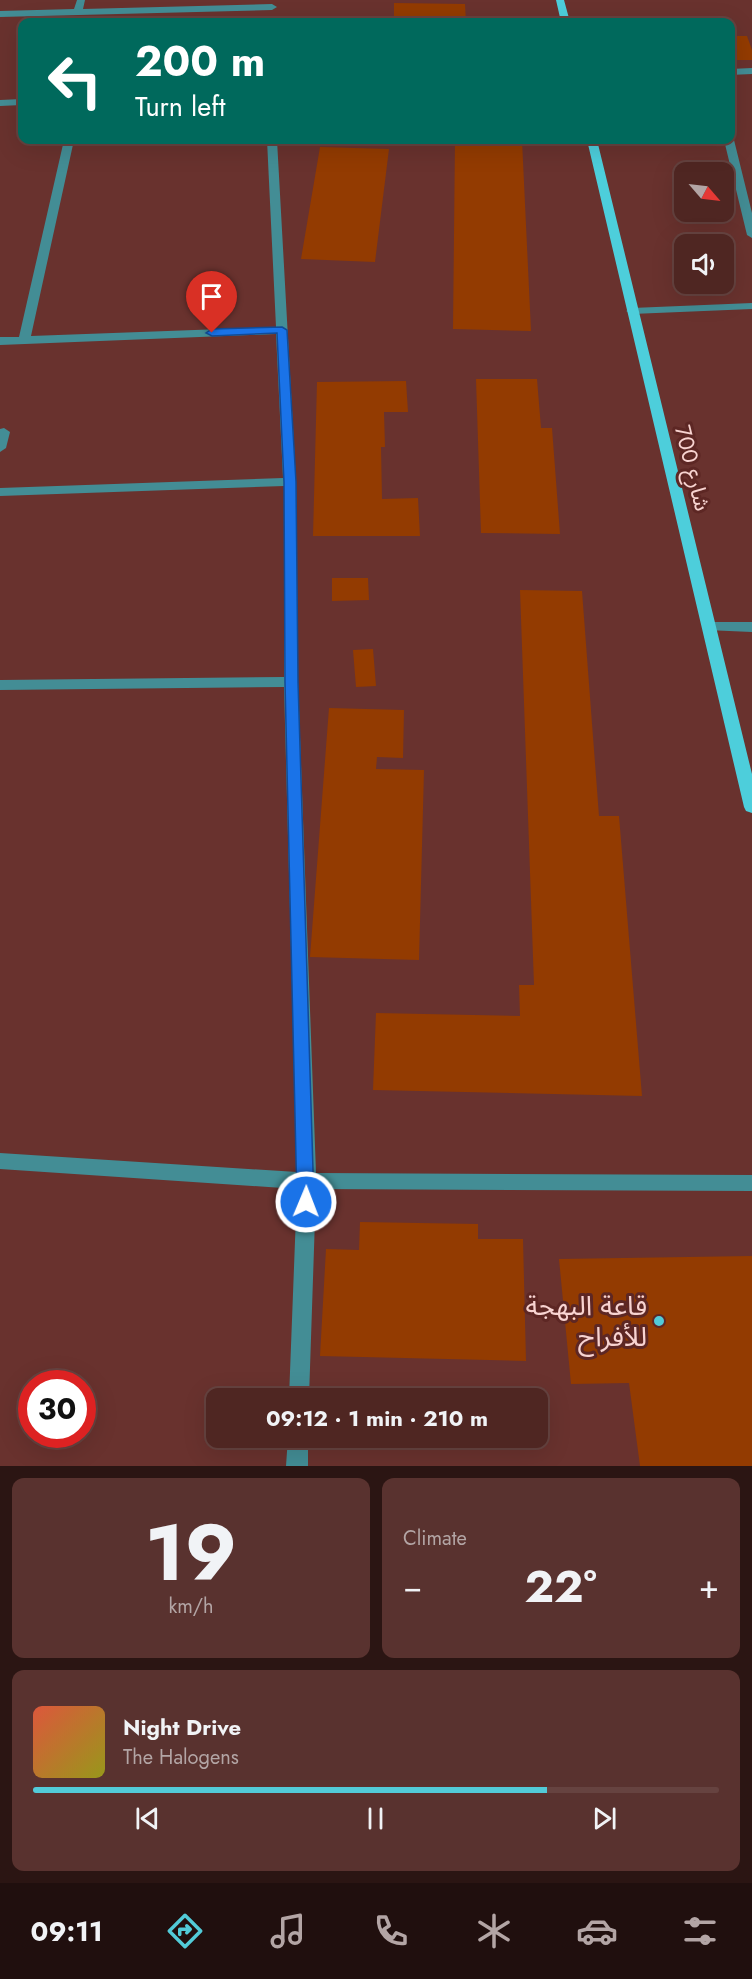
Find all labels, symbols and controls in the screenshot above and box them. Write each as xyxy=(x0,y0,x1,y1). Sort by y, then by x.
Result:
text: 200 m xyxy=(135,31,265,92)
icon: left xyxy=(36,42,114,120)
text: Turn left xyxy=(135,87,225,126)
north arrow xyxy=(674,162,734,222)
map controls xyxy=(674,162,734,294)
button: sound xyxy=(674,234,734,294)
pin xyxy=(186,271,237,333)
icon: arrive xyxy=(195,280,228,313)
street label: شارع 700 xyxy=(666,422,719,515)
position arrow xyxy=(274,1170,338,1234)
place label: قاعة البهجة للأفراح xyxy=(526,1286,647,1357)
marker: قاعة البهجة للأفراح xyxy=(652,1314,666,1328)
speed limit sign: 30 xyxy=(18,1370,96,1448)
text: 09:12 · 1 min · 210 m xyxy=(266,1402,488,1434)
text: 19 xyxy=(145,1497,237,1609)
text: Climate xyxy=(403,1524,467,1553)
text: 22° xyxy=(524,1554,597,1619)
text: − xyxy=(403,1563,422,1610)
text: + xyxy=(699,1563,719,1610)
text: km/h xyxy=(168,1592,214,1621)
text: Night Drive xyxy=(123,1711,241,1743)
text: The Halogens xyxy=(123,1743,239,1772)
icon: previous xyxy=(131,1802,164,1835)
icon: pause xyxy=(359,1802,392,1835)
icon: next xyxy=(588,1802,621,1835)
icon: directions xyxy=(164,1910,206,1952)
icon: music xyxy=(267,1910,309,1952)
icon: phone xyxy=(370,1910,412,1952)
icon: climate xyxy=(473,1910,515,1952)
icon: car xyxy=(576,1910,618,1952)
icon: filters xyxy=(679,1910,721,1952)
text: 09:11 xyxy=(31,1912,103,1951)

